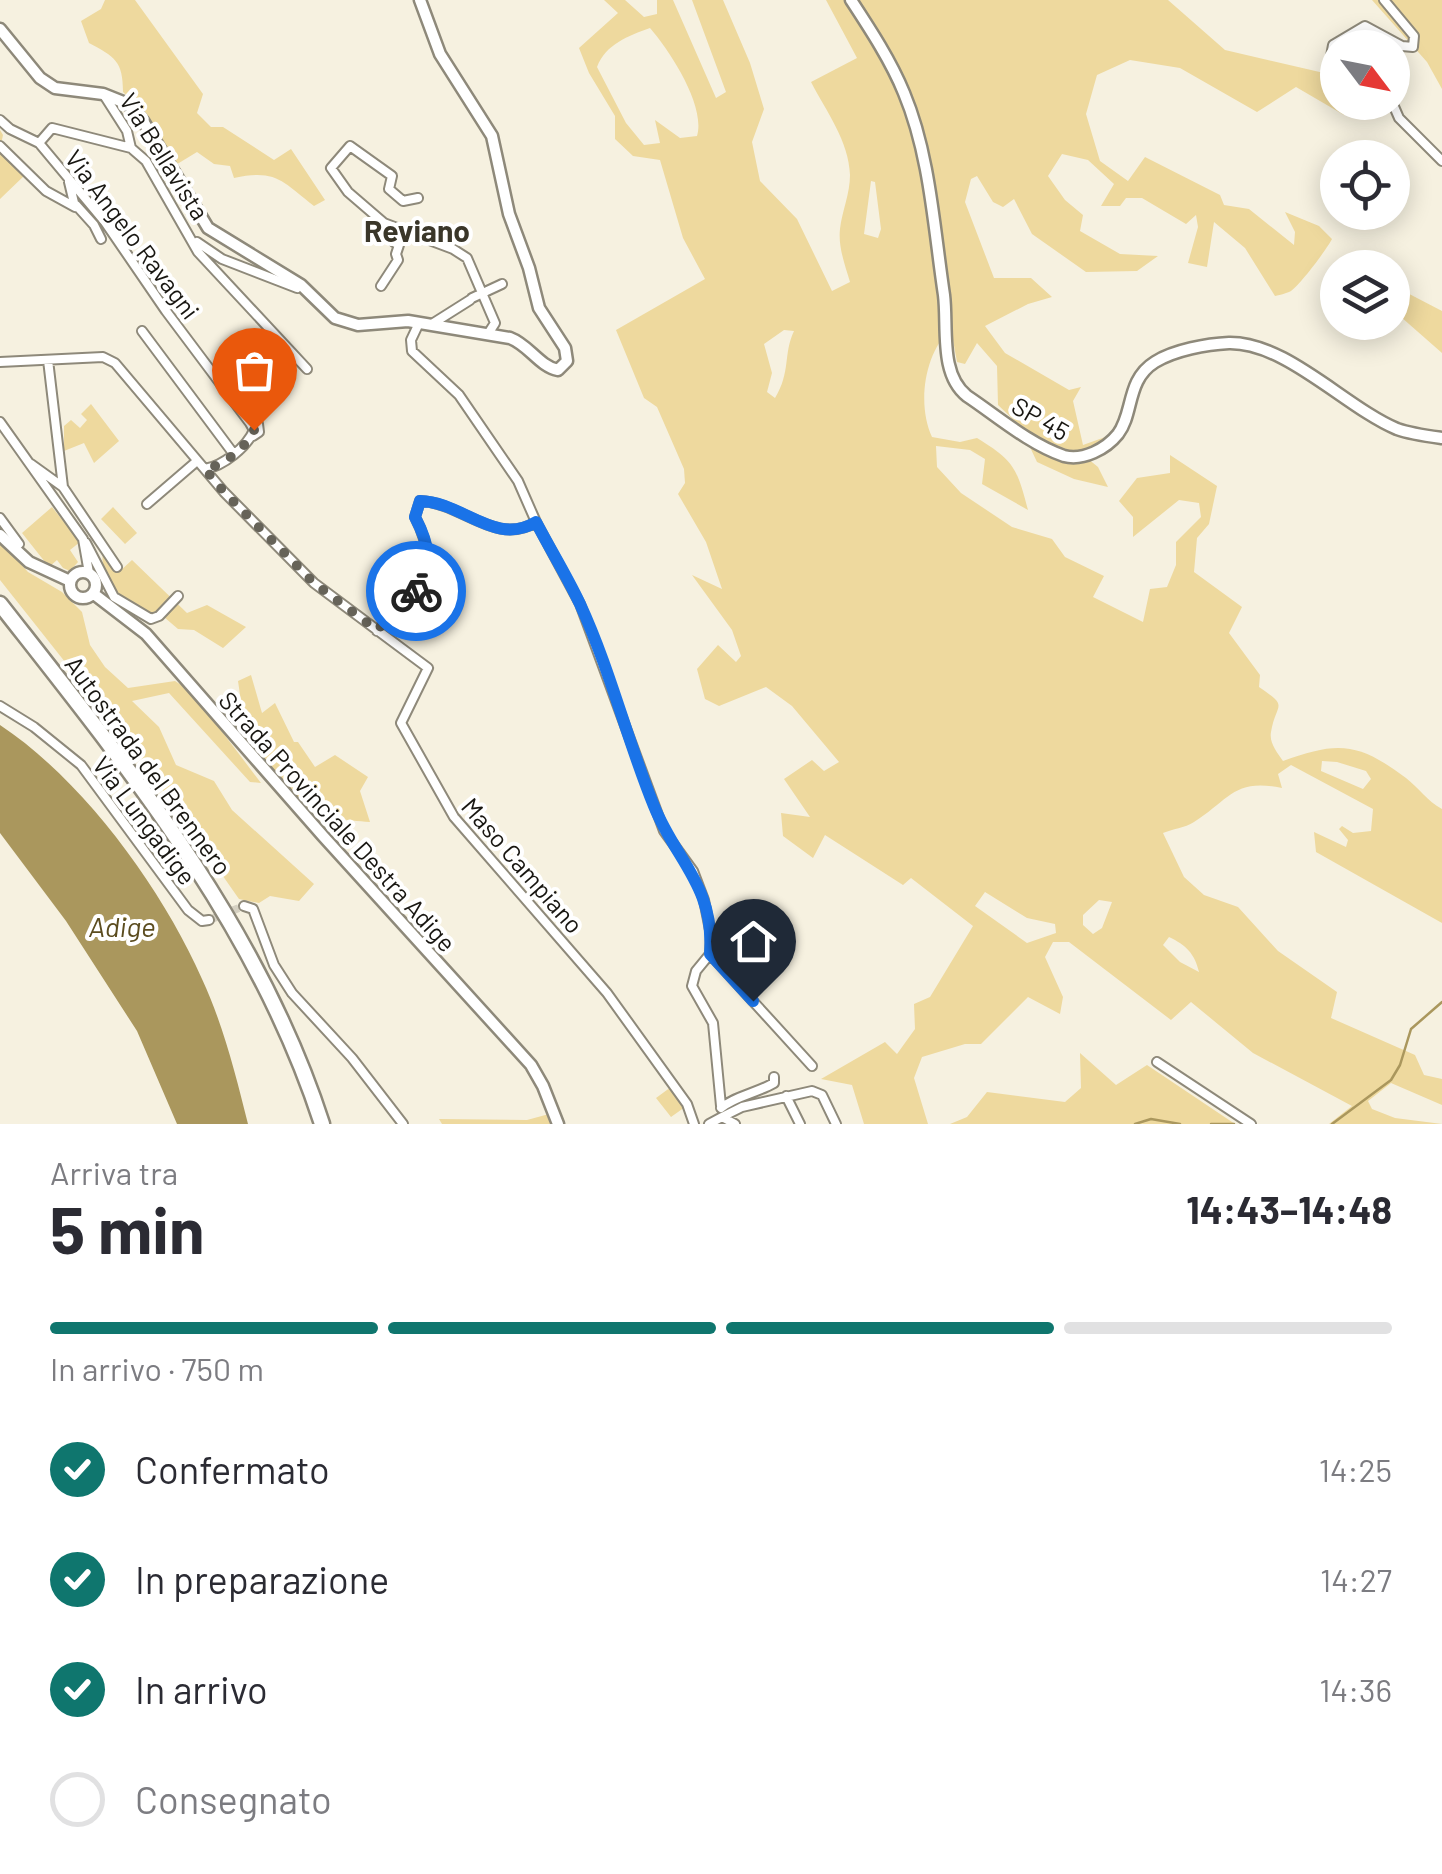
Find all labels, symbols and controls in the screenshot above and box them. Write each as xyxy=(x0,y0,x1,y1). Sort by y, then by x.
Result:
north arrow xyxy=(1320,30,1410,120)
map controls xyxy=(1320,30,1410,340)
street label: Via Bellavista xyxy=(114,87,216,225)
button: locate xyxy=(1320,140,1410,230)
street label: Via Angelo Ravagni xyxy=(60,143,206,325)
district label: Reviano xyxy=(364,212,470,248)
button: layers xyxy=(1320,250,1410,340)
pin xyxy=(212,328,297,431)
icon: bag xyxy=(227,343,282,398)
street label: SP 45 xyxy=(1007,390,1075,446)
courier xyxy=(366,541,466,641)
icon: bike xyxy=(389,564,444,619)
street label: Autostrada del Brennero xyxy=(59,650,239,880)
street label: Strada Provinciale Destra Adige xyxy=(213,685,463,957)
street label: Via Lungadige xyxy=(87,750,203,890)
street label: Maso Campiano xyxy=(456,791,590,939)
pin xyxy=(711,899,796,1002)
water label: Adige xyxy=(89,909,155,943)
icon: home xyxy=(726,914,781,969)
text: Arriva tra xyxy=(50,1153,178,1191)
text: 14:43–14:48 xyxy=(1186,1186,1392,1232)
text: 5 min xyxy=(50,1189,204,1267)
text: In arrivo · 750 m xyxy=(50,1349,264,1387)
icon: check xyxy=(50,1442,105,1497)
text: Confermato xyxy=(135,1446,330,1492)
text: 14:25 xyxy=(1319,1450,1392,1488)
icon: check xyxy=(50,1552,105,1607)
text: In preparazione xyxy=(135,1556,389,1602)
text: 14:27 xyxy=(1320,1560,1392,1598)
icon: check xyxy=(50,1662,105,1717)
text: In arrivo xyxy=(135,1666,268,1712)
text: 14:36 xyxy=(1319,1670,1392,1708)
text: Consegnato xyxy=(135,1776,332,1822)

